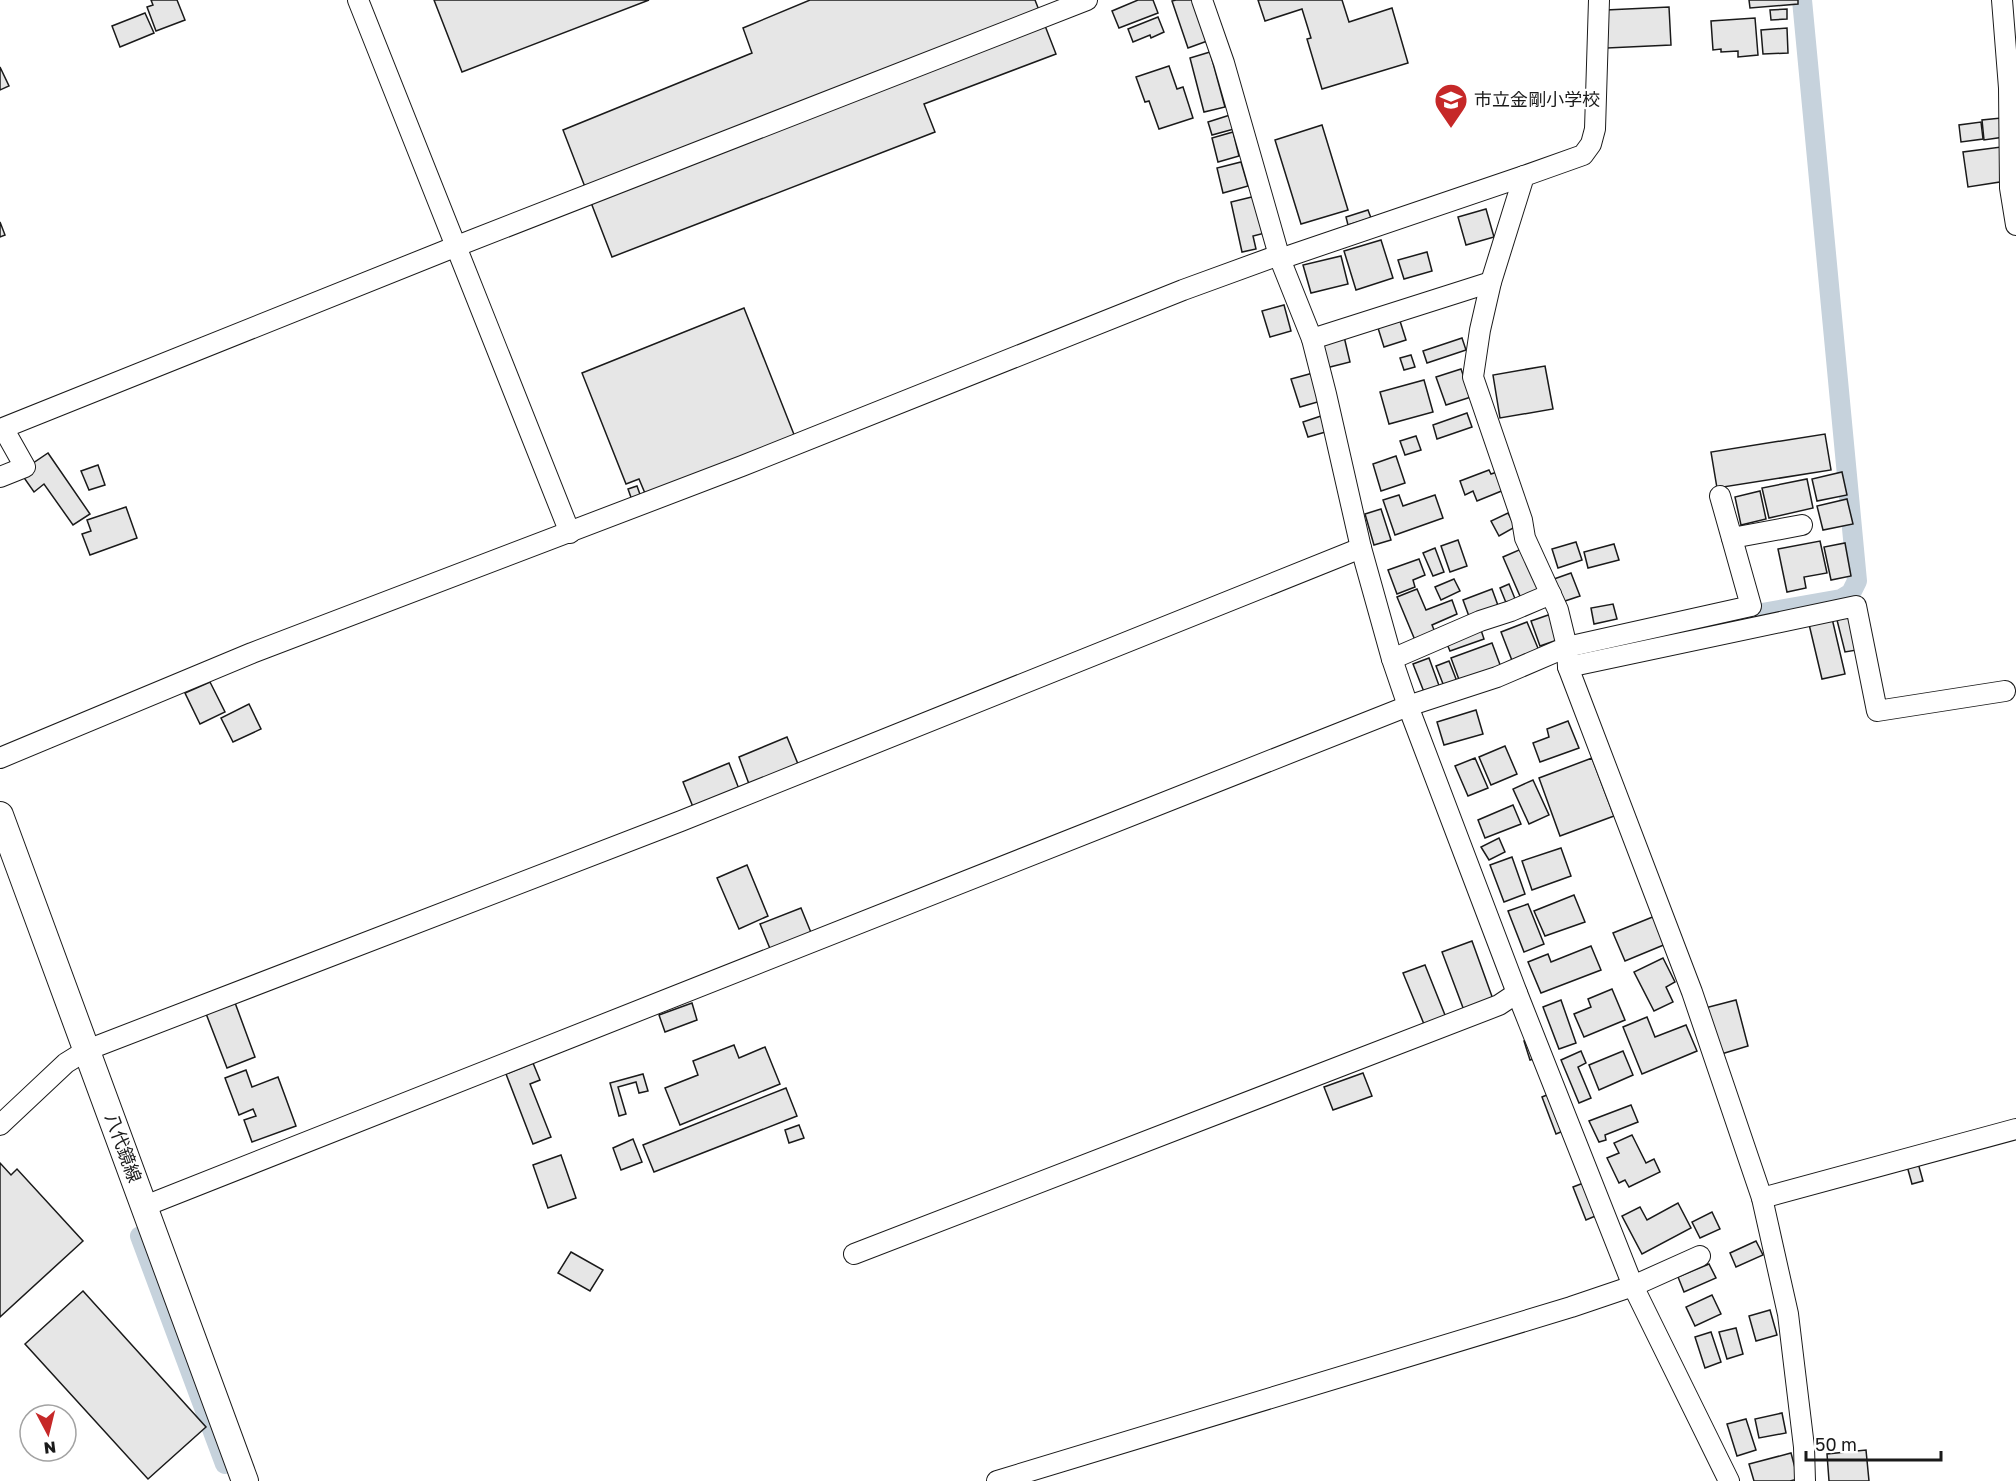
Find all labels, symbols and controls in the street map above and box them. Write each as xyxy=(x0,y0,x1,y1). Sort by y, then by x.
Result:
school or university icon: 市立金剛小学校 xyxy=(1433,82,1469,129)
place label: 市立金剛小学校 xyxy=(1474,88,1600,110)
street label: 八代鏡線 xyxy=(101,1110,147,1185)
north arrow xyxy=(18,1403,78,1463)
scale bar xyxy=(1806,1424,1941,1462)
text: 50 m xyxy=(1815,1433,1857,1455)
text: N xyxy=(43,1437,57,1459)

